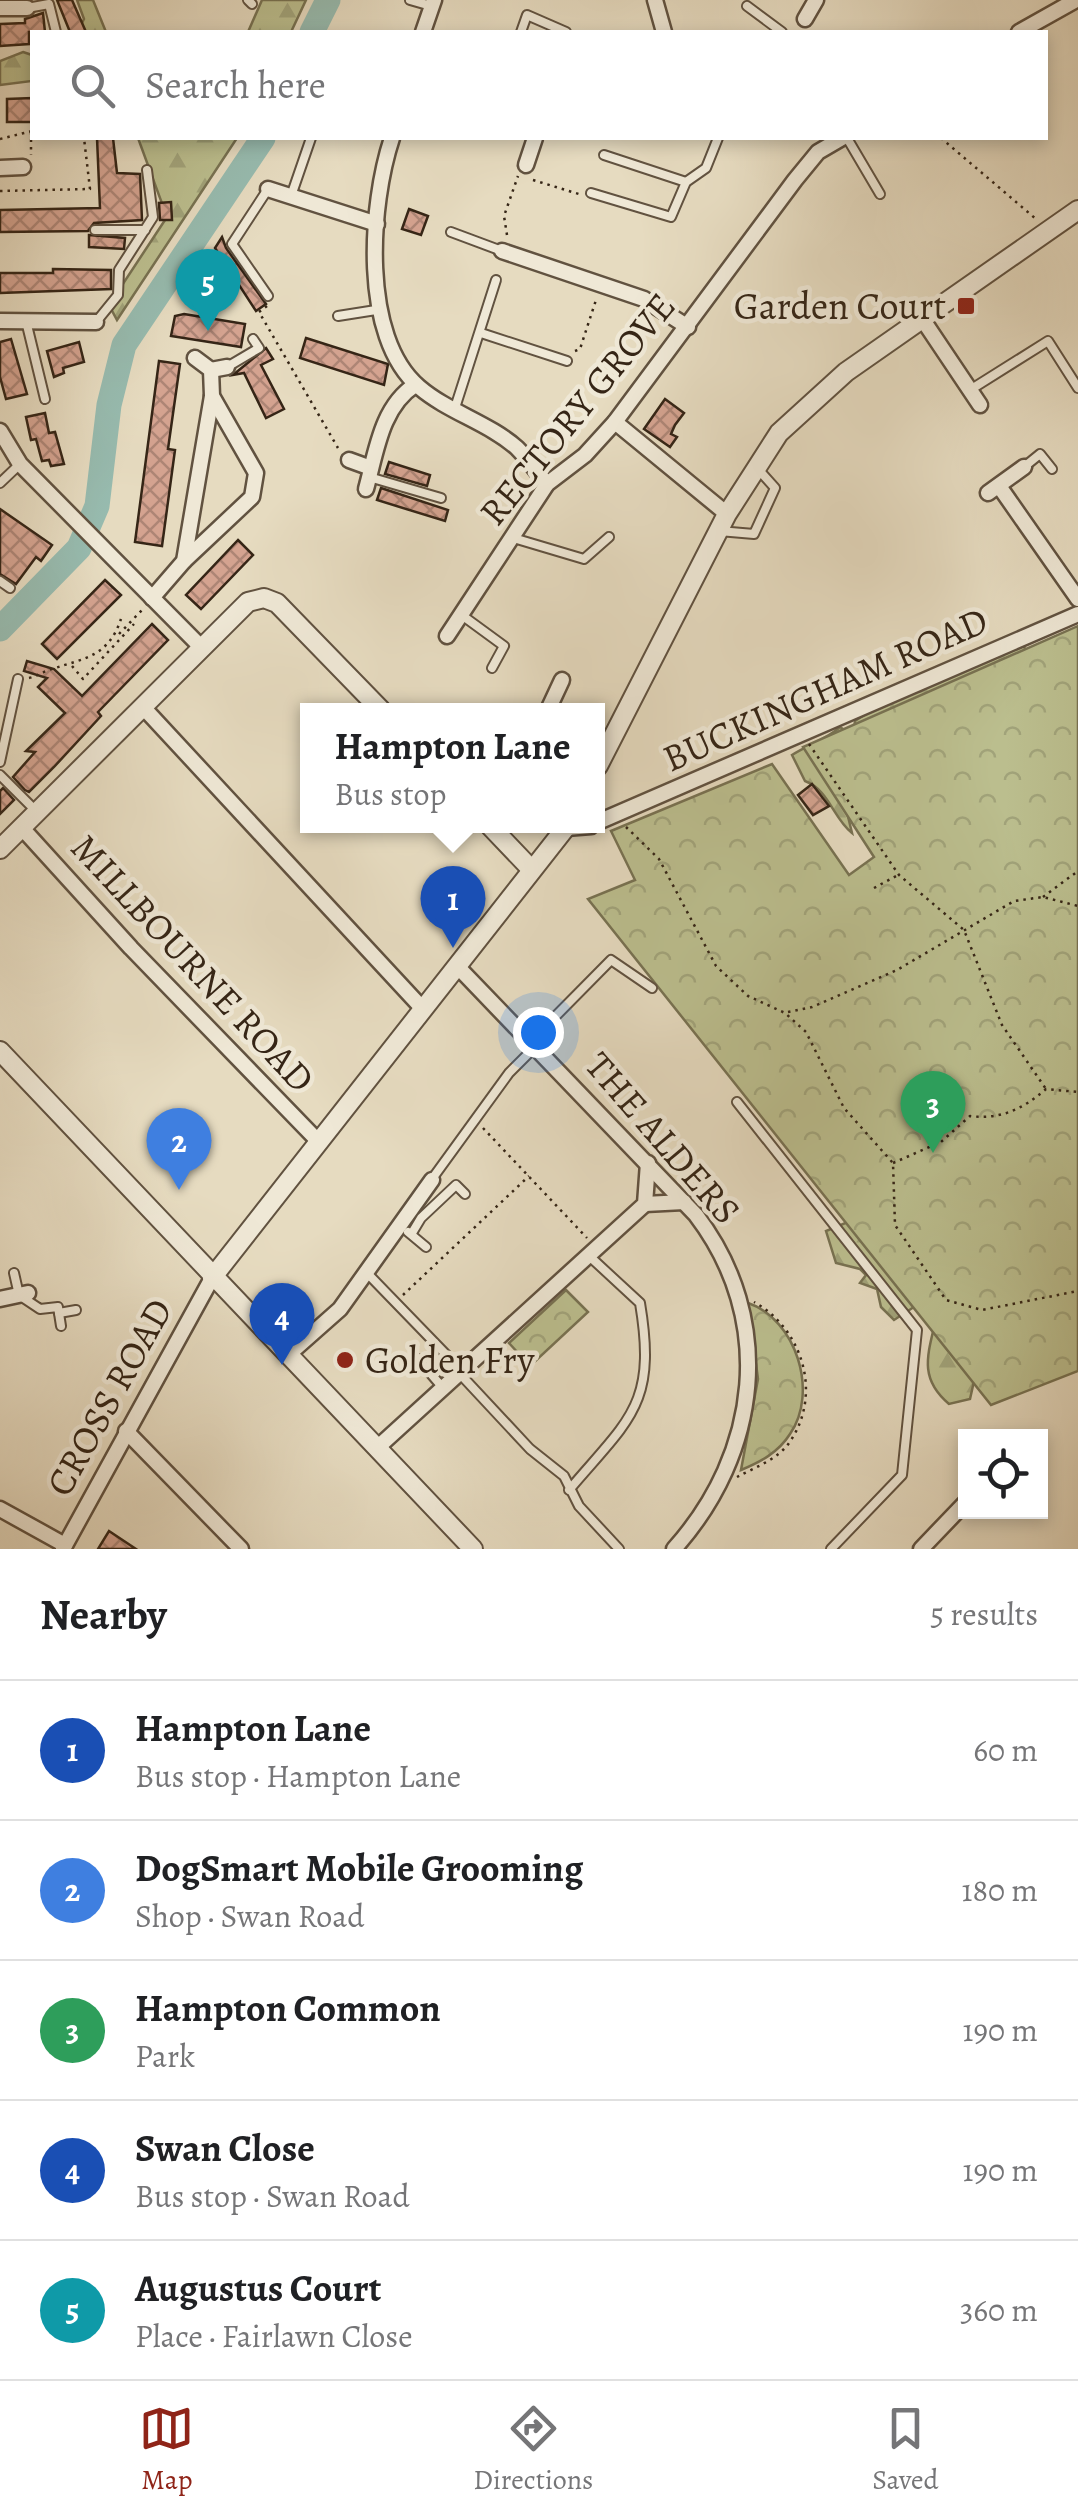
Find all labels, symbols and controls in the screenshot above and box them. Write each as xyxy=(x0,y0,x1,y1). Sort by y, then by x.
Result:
search box xyxy=(30,30,1048,140)
icon: search xyxy=(65,58,120,113)
text: Search here xyxy=(145,59,326,111)
pin: 5 xyxy=(176,248,240,331)
place label: Garden Court xyxy=(734,280,946,332)
street label: RECTORY GROVE xyxy=(467,282,687,536)
marker: Garden Court xyxy=(955,295,977,317)
street label: BUCKINGHAM ROAD xyxy=(654,594,996,784)
popup xyxy=(300,703,605,833)
text: Hampton Lane xyxy=(334,720,571,772)
text: Bus stop xyxy=(334,772,446,816)
street label: MILLBOURNE ROAD xyxy=(59,822,327,1104)
pin: 1 xyxy=(420,866,486,948)
your location xyxy=(513,1007,564,1058)
street label: THE ALDERS xyxy=(574,1041,752,1235)
pin: 3 xyxy=(900,1070,966,1153)
pin: 2 xyxy=(146,1108,212,1190)
pin: 4 xyxy=(250,1282,314,1365)
street label: CROSS ROAD xyxy=(33,1289,185,1505)
place label: Golden Fry xyxy=(365,1334,535,1386)
marker: Golden Fry xyxy=(334,1349,356,1371)
map controls xyxy=(958,1429,1048,1519)
button: locate xyxy=(958,1429,1048,1519)
text: Nearby xyxy=(40,1586,167,1643)
text: 5 results xyxy=(930,1592,1038,1636)
text: Hampton Lane xyxy=(135,1702,371,1754)
text: 1 xyxy=(67,1728,78,1772)
text: 60 m xyxy=(973,1728,1038,1772)
text: Bus stop · Hampton Lane xyxy=(135,1754,461,1798)
text: DogSmart Mobile Grooming xyxy=(135,1842,583,1894)
text: 2 xyxy=(65,1868,80,1912)
text: 180 m xyxy=(962,1868,1038,1912)
text: Shop · Swan Road xyxy=(135,1894,364,1938)
text: Hampton Common xyxy=(135,1982,441,2034)
text: 3 xyxy=(66,2008,79,2052)
text: 190 m xyxy=(962,2008,1038,2052)
text: Park xyxy=(135,2034,195,2078)
text: Swan Close xyxy=(135,2122,315,2174)
text: 4 xyxy=(65,2148,80,2192)
text: 190 m xyxy=(962,2148,1038,2192)
text: Bus stop · Swan Road xyxy=(135,2174,410,2218)
text: Augustus Court xyxy=(135,2262,381,2314)
text: 5 xyxy=(66,2288,79,2332)
text: 360 m xyxy=(960,2288,1038,2332)
text: Place · Fairlawn Close xyxy=(135,2314,413,2358)
tab: Map xyxy=(139,2401,194,2499)
tab: Directions xyxy=(473,2401,593,2499)
tab: Saved xyxy=(872,2401,939,2499)

